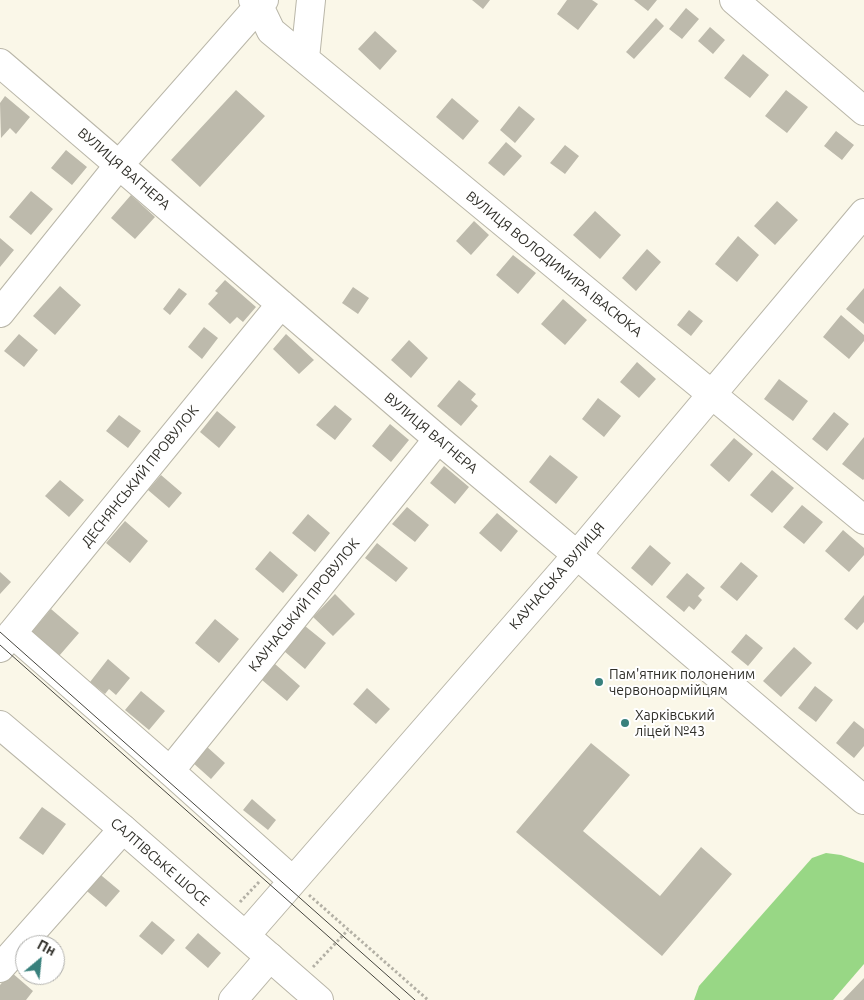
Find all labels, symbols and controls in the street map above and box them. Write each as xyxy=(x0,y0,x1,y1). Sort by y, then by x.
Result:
street label: ВУЛИЦЯ ВАГНЕРА xyxy=(74,124,174,214)
street label: ВУЛИЦЯ ВОЛОДИМИРА ІВАСЮКА xyxy=(463,188,645,340)
street label: ВУЛИЦЯ ВАГНЕРА xyxy=(381,389,481,477)
street label: ДЕСНЯНСЬКИЙ ПРОВУЛОК xyxy=(78,402,202,550)
street label: КАУНАСЬКА ВУЛИЦЯ xyxy=(506,519,608,633)
street label: КАУНАСЬКИЙ ПРОВУЛОК xyxy=(245,535,363,675)
place label: Пам'ятник полоненим червоноармійцям xyxy=(609,666,755,699)
marker: Пам'ятник полоненим червоноармійцям xyxy=(593,676,605,688)
place label: Харківський ліцей №43 xyxy=(635,707,715,740)
marker: Харківський ліцей №43 xyxy=(619,717,631,729)
street label: САЛТІВСЬКЕ ШОСЕ xyxy=(107,814,213,910)
north arrow xyxy=(15,935,65,985)
text: Пн xyxy=(35,936,58,959)

